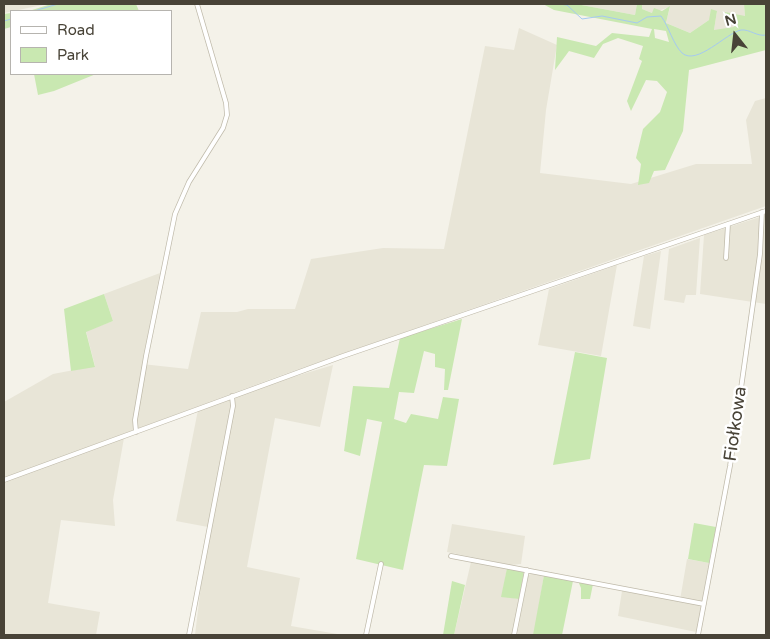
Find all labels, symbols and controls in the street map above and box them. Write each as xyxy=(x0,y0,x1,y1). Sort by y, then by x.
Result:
legend xyxy=(10,10,172,75)
north arrow xyxy=(710,10,760,60)
text: N xyxy=(723,10,738,30)
text: Road xyxy=(57,21,95,39)
text: Park xyxy=(57,46,89,64)
street label: Fiołkowa xyxy=(720,385,752,463)

